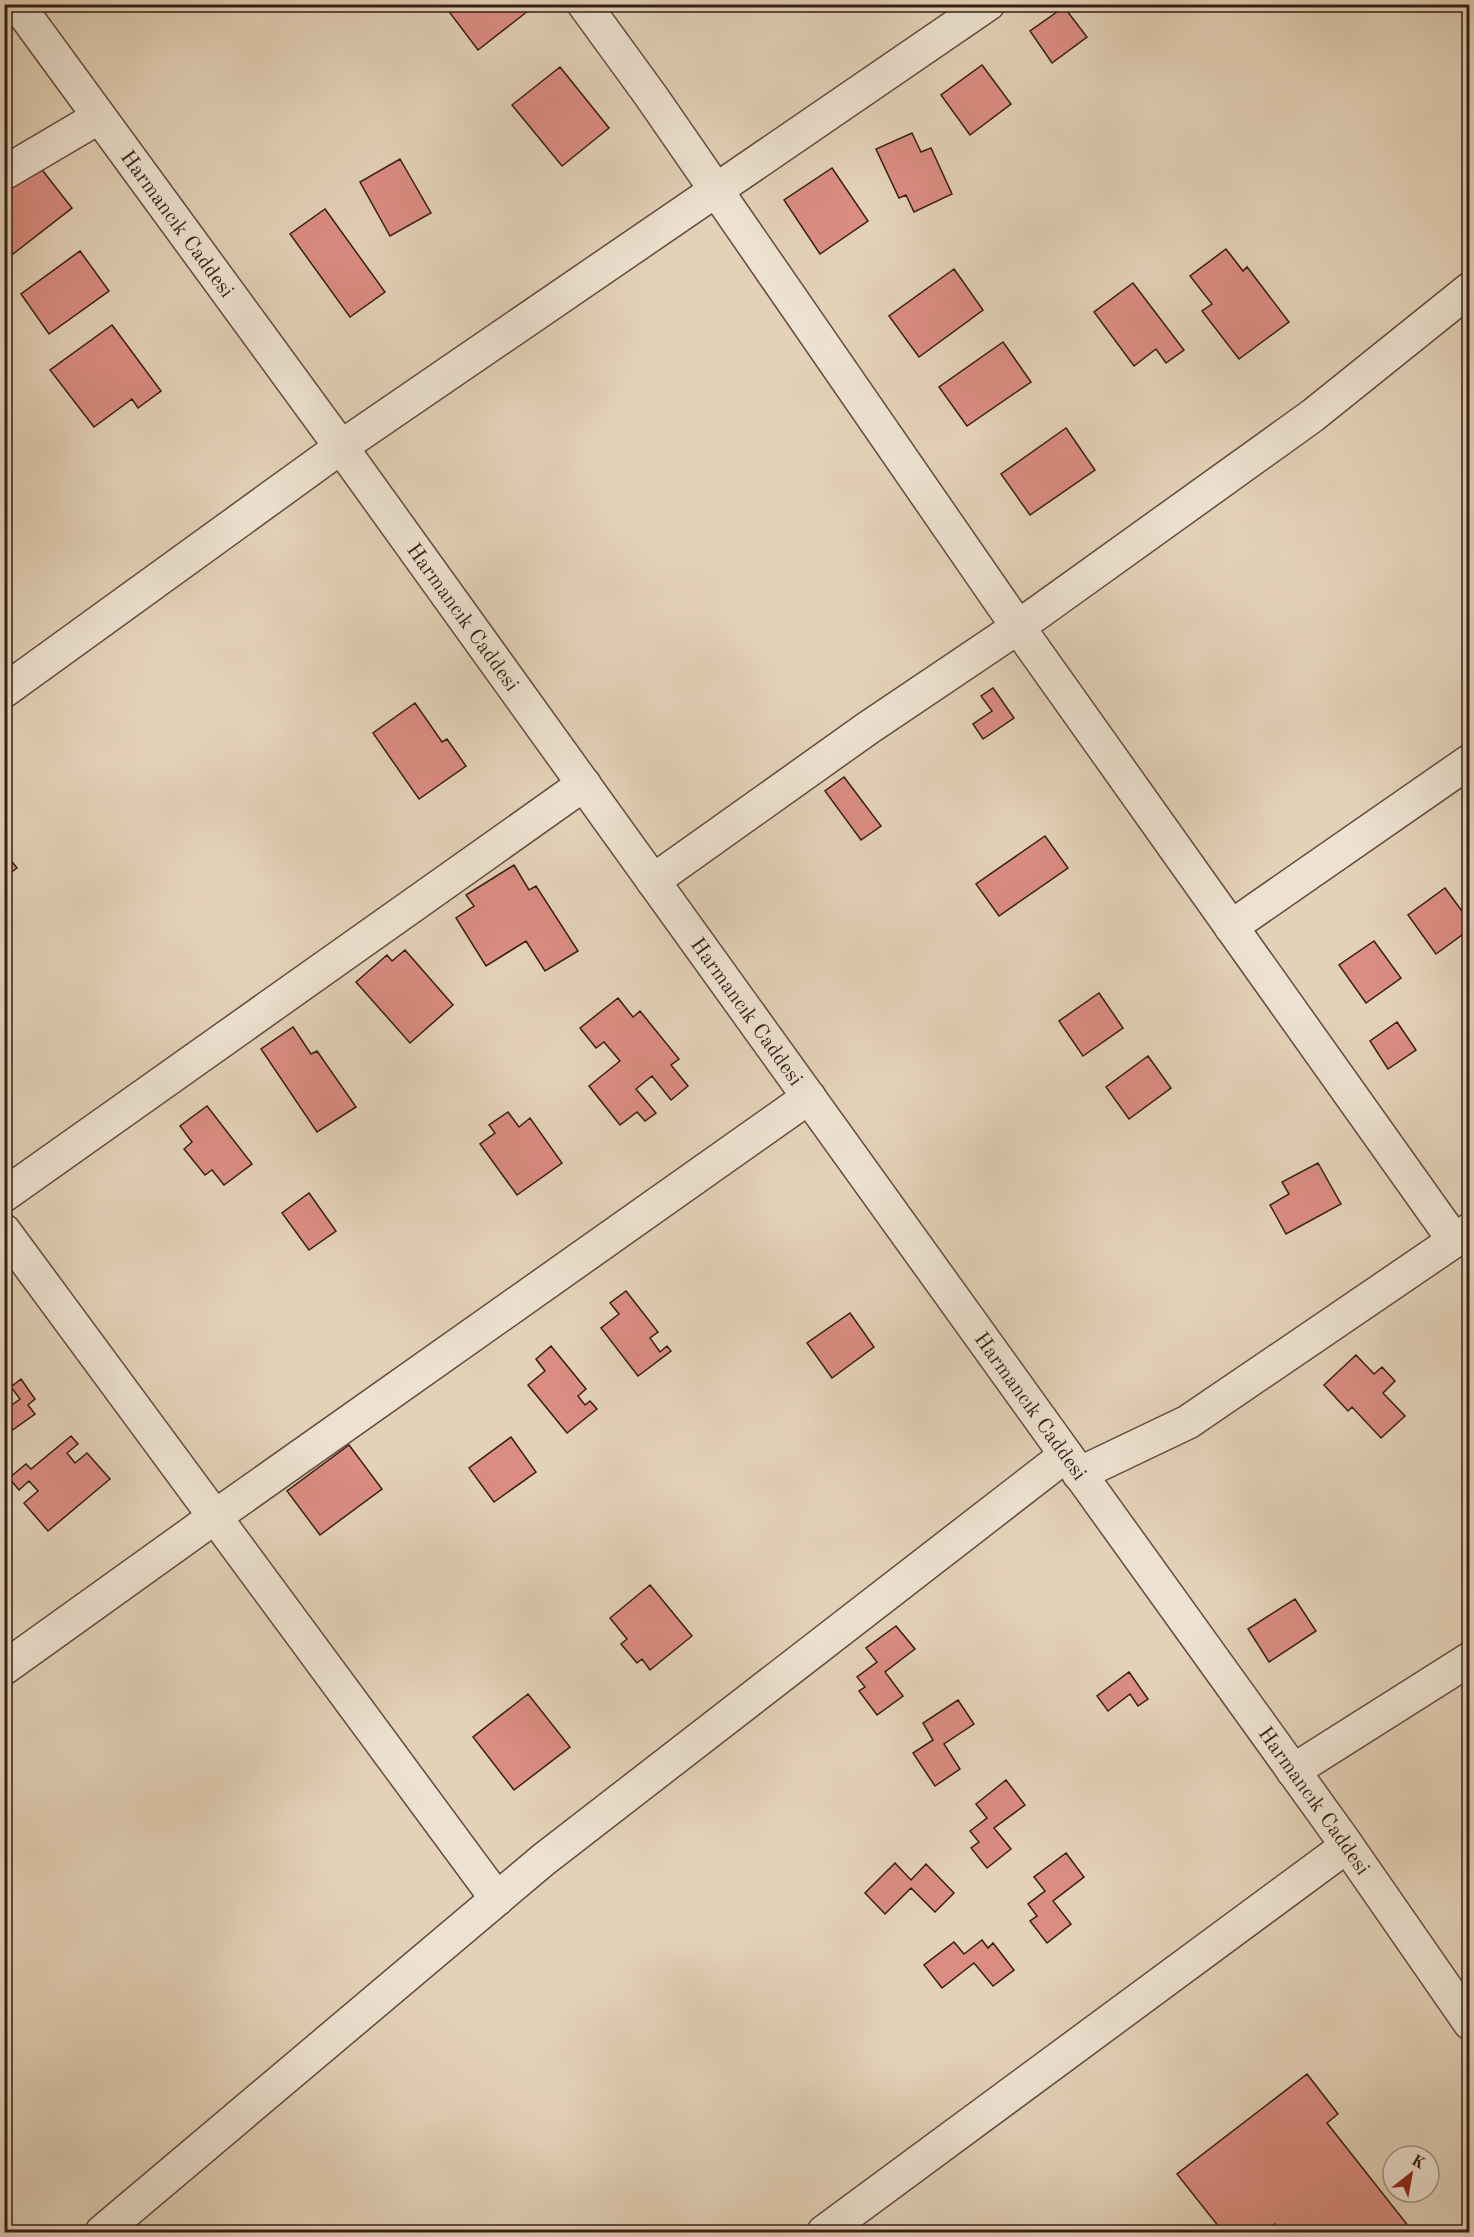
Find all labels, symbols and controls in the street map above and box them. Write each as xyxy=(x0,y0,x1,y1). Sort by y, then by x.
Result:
street label: Harmancık Caddesi xyxy=(116,147,237,302)
street label: Harmancık Caddesi xyxy=(402,540,522,695)
street label: Harmancık Caddesi xyxy=(686,934,806,1090)
street label: Harmancık Caddesi xyxy=(970,1329,1090,1484)
street label: Harmancık Caddesi xyxy=(1253,1723,1373,1879)
north arrow xyxy=(1381,2144,1441,2204)
text: K xyxy=(1408,2153,1427,2173)

